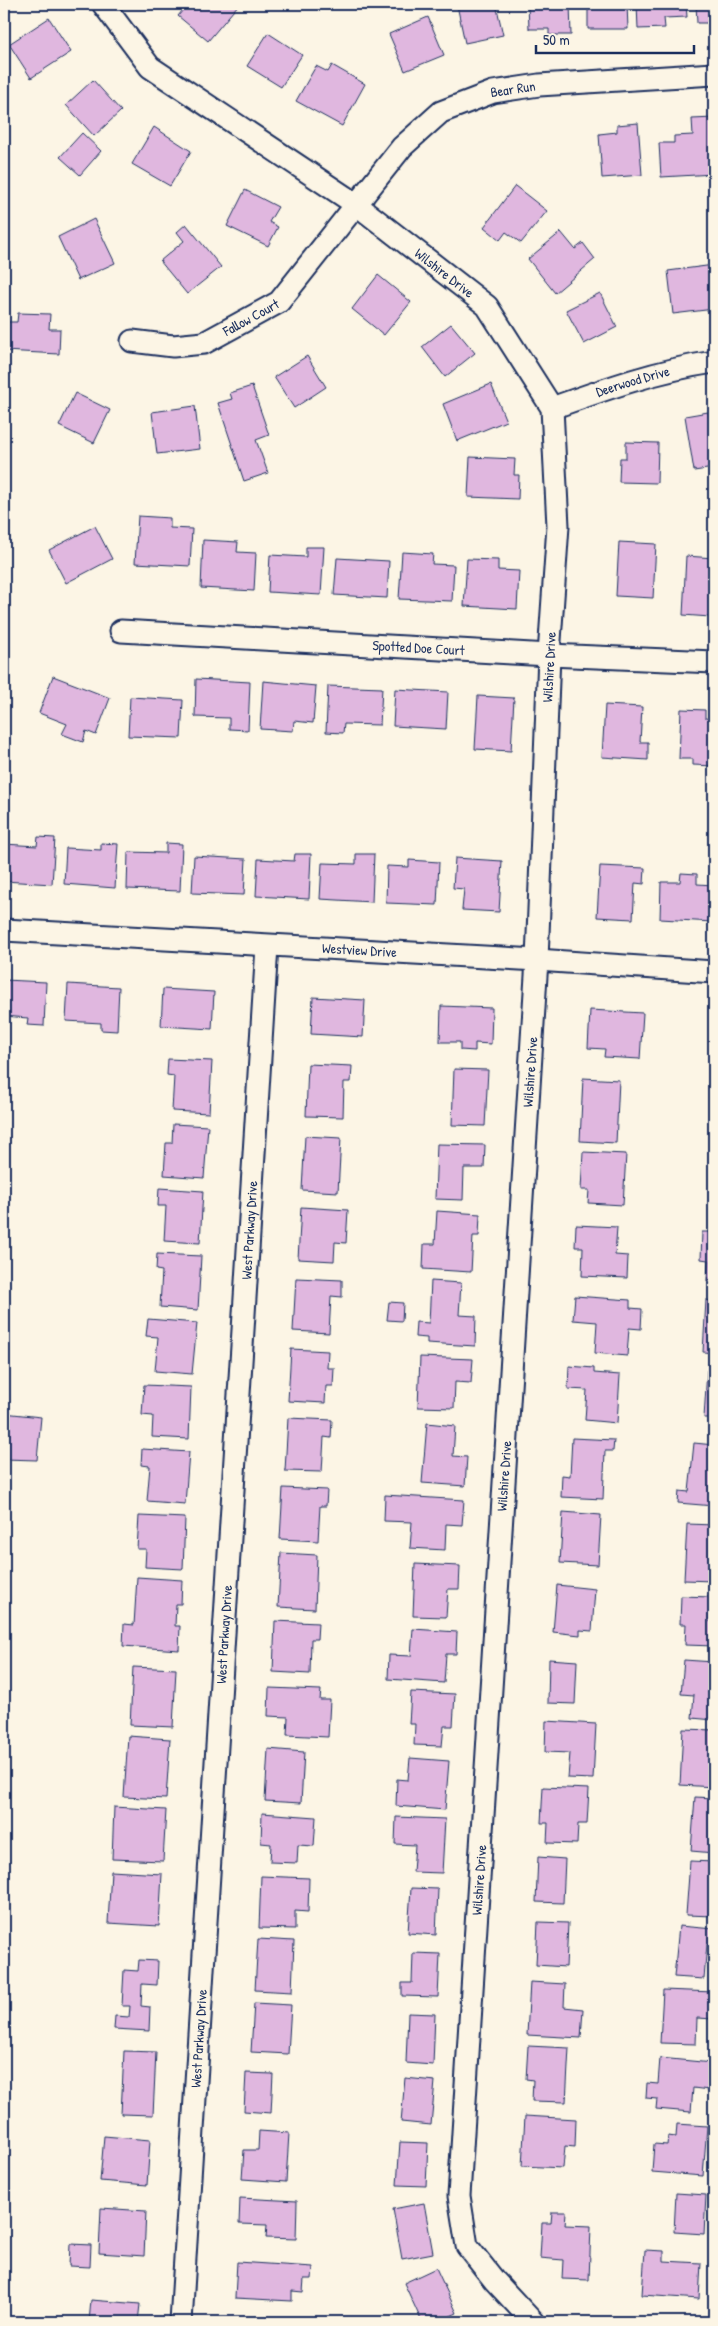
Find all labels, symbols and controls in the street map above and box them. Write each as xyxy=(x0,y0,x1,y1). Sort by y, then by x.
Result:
scale bar xyxy=(536,22,693,54)
text: 50 m xyxy=(543,29,570,50)
street label: Bear Run xyxy=(489,76,537,101)
street label: Wilshire Drive xyxy=(411,243,479,302)
street label: Fallow Court xyxy=(218,294,282,340)
street label: Deerwood Drive xyxy=(593,361,672,401)
street label: Wilshire Drive xyxy=(537,631,560,703)
street label: Spotted Doe Court xyxy=(372,635,465,659)
street label: Westview Drive xyxy=(322,938,398,961)
street label: Wilshire Drive xyxy=(518,1036,541,1108)
street label: West Parkway Drive xyxy=(236,1180,261,1280)
street label: Wilshire Drive xyxy=(492,1440,515,1512)
street label: West Parkway Drive xyxy=(211,1584,236,1684)
street label: Wilshire Drive xyxy=(467,1844,490,1916)
street label: West Parkway Drive xyxy=(186,1988,211,2088)

